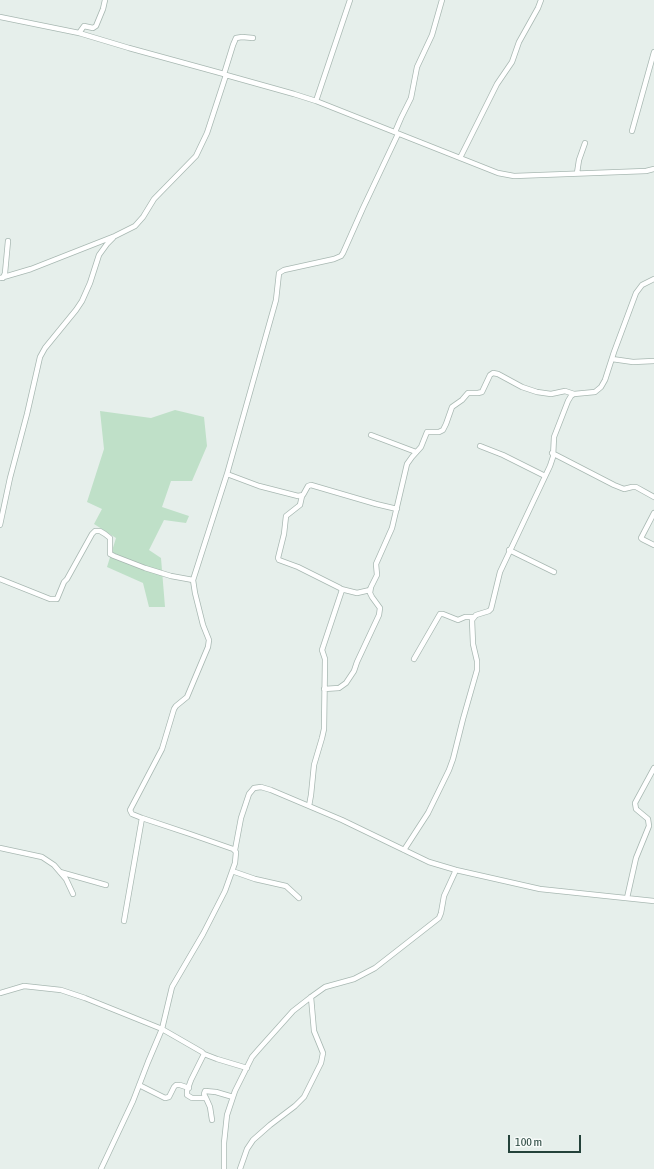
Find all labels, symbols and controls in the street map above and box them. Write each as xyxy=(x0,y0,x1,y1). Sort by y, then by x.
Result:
scale bar xyxy=(510,1127,583,1153)
text: 100 m xyxy=(515,1135,542,1149)

